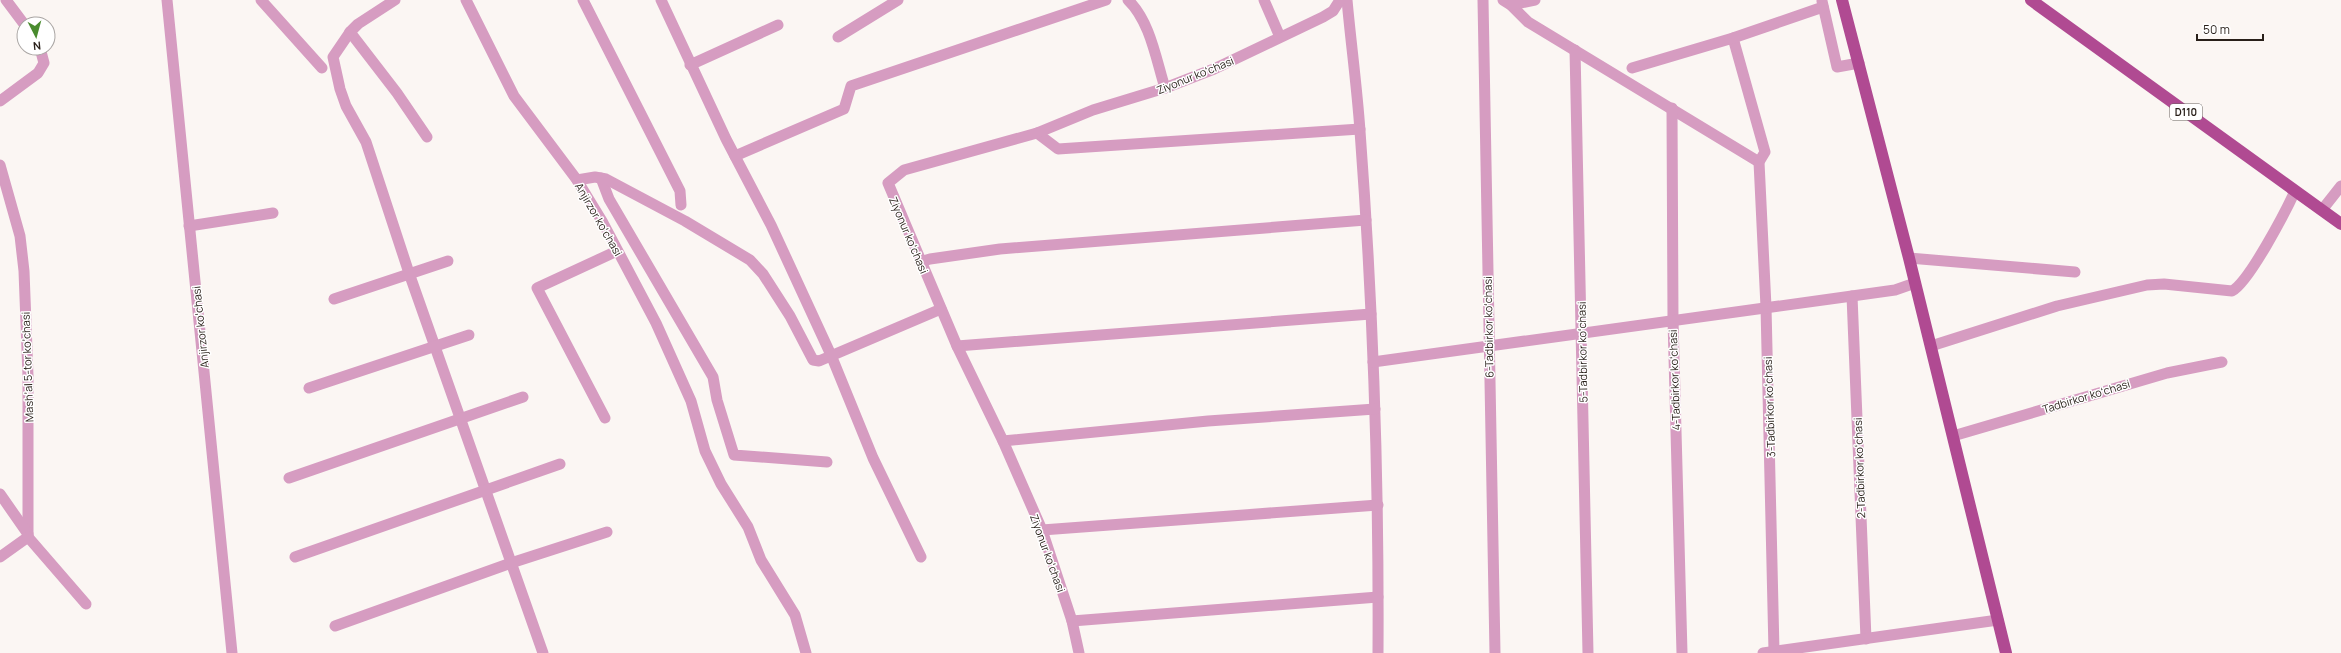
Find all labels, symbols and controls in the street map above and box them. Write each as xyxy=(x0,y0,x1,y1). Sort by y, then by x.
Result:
north arrow xyxy=(16,16,56,56)
scale bar xyxy=(2197,16,2263,42)
text: 50 m xyxy=(2203,21,2230,38)
text: N xyxy=(32,39,42,54)
street label: Ziyonur koʻchasi xyxy=(1154,53,1236,97)
road number: D110 xyxy=(2170,104,2202,120)
street label: Anjirzor koʻchasi xyxy=(572,180,626,258)
street label: Ziyonur koʻchasi xyxy=(886,194,932,276)
street label: 6-Tadbirkor koʻchasi xyxy=(1480,276,1496,378)
street label: Anjirzor koʻchasi xyxy=(188,285,212,369)
street label: 5-Tadbirkor koʻchasi xyxy=(1574,301,1590,403)
street label: Mashʼal 5-tor koʼchasi xyxy=(18,312,36,422)
street label: 4-Tadbirkor koʻchasi xyxy=(1665,329,1683,431)
street label: 3-Tadbirkor koʻchasi xyxy=(1760,356,1778,458)
street label: Tadbirkor koʻchasi xyxy=(2040,376,2132,416)
street label: 2-Tadbirkor koʻchasi xyxy=(1850,417,1868,519)
street label: Ziyonur koʻchasi xyxy=(1027,512,1069,594)

